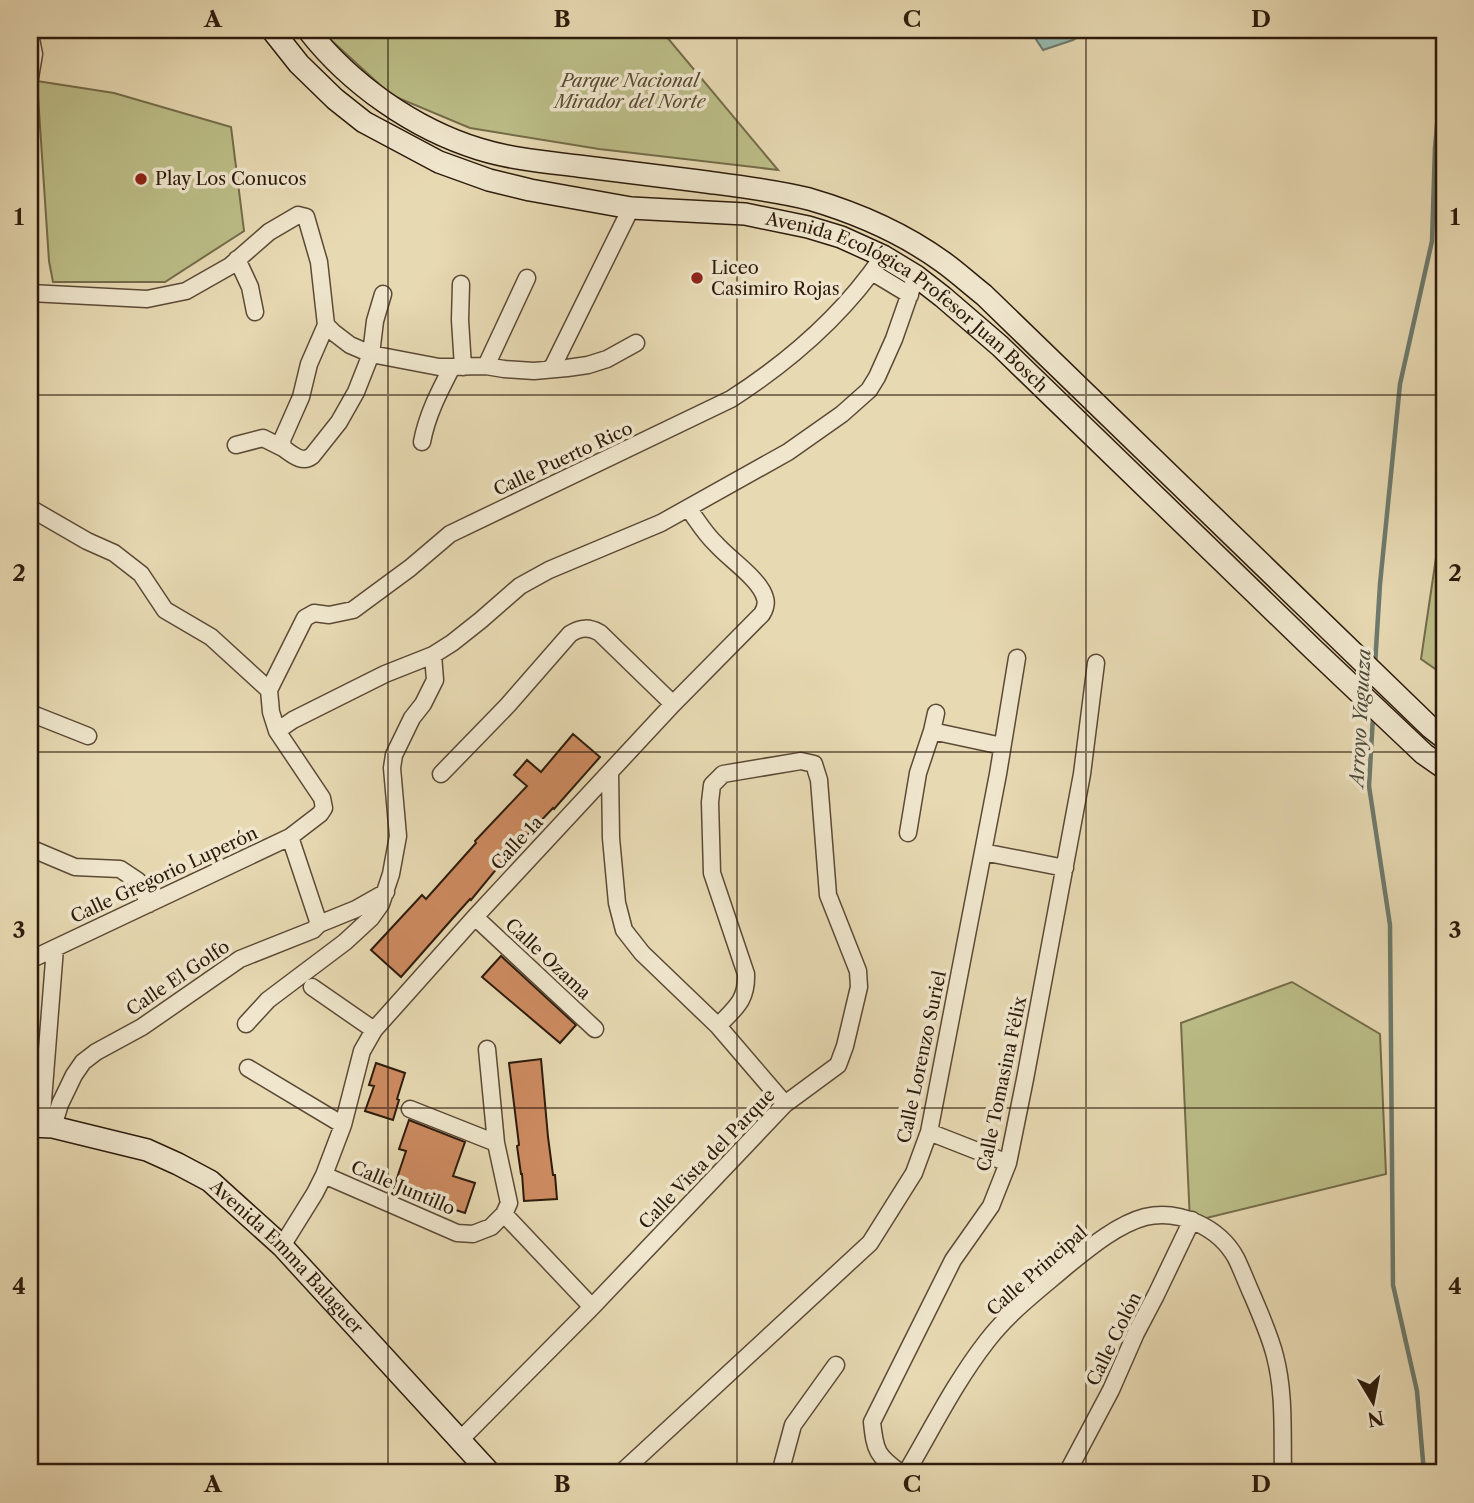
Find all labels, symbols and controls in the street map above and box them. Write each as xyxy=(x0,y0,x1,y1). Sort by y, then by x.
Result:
text: A xyxy=(203,5,223,33)
text: B xyxy=(553,5,571,33)
text: C xyxy=(903,5,921,33)
text: D xyxy=(1251,5,1271,33)
park label: Parque Nacional Mirador del Norte xyxy=(553,70,707,113)
place label: Play Los Conucos xyxy=(155,168,307,190)
marker: Play Los Conucos xyxy=(133,171,149,187)
text: 1 xyxy=(14,203,25,231)
text: 1 xyxy=(1450,203,1461,231)
street label: Avenida Ecológica Profesor Juan Bosch xyxy=(763,207,1052,397)
place label: Liceo Casimiro Rojas xyxy=(711,257,840,300)
marker: Liceo Casimiro Rojas xyxy=(689,270,705,286)
street label: Calle Puerto Rico xyxy=(490,417,636,501)
text: 2 xyxy=(12,559,26,587)
text: 2 xyxy=(1448,559,1462,587)
water label: Arroyo Yaguaza xyxy=(1345,648,1376,791)
street label: Calle 1a xyxy=(486,811,548,875)
street label: Calle Gregorio Luperón xyxy=(67,822,261,928)
street label: Calle Ozama xyxy=(501,914,596,1005)
text: 3 xyxy=(13,916,26,944)
text: 3 xyxy=(1449,916,1462,944)
street label: Calle El Golfo xyxy=(122,935,234,1021)
street label: Calle Lorenzo Suriel xyxy=(893,969,951,1145)
street label: Calle Tomasina Félix xyxy=(973,994,1031,1174)
street label: Calle Vista del Parque xyxy=(634,1084,780,1234)
street label: Calle Juntillo xyxy=(348,1156,458,1220)
street label: Avenida Emma Balaguer xyxy=(205,1175,368,1339)
street label: Calle Principal xyxy=(982,1221,1092,1321)
text: 4 xyxy=(12,1272,26,1300)
text: 4 xyxy=(1448,1272,1462,1300)
street label: Calle Colón xyxy=(1082,1289,1146,1389)
north arrow xyxy=(1338,1366,1408,1436)
text: N xyxy=(1366,1405,1386,1431)
text: A xyxy=(203,1470,223,1498)
text: B xyxy=(553,1470,571,1498)
text: C xyxy=(903,1470,921,1498)
text: D xyxy=(1251,1470,1271,1498)

